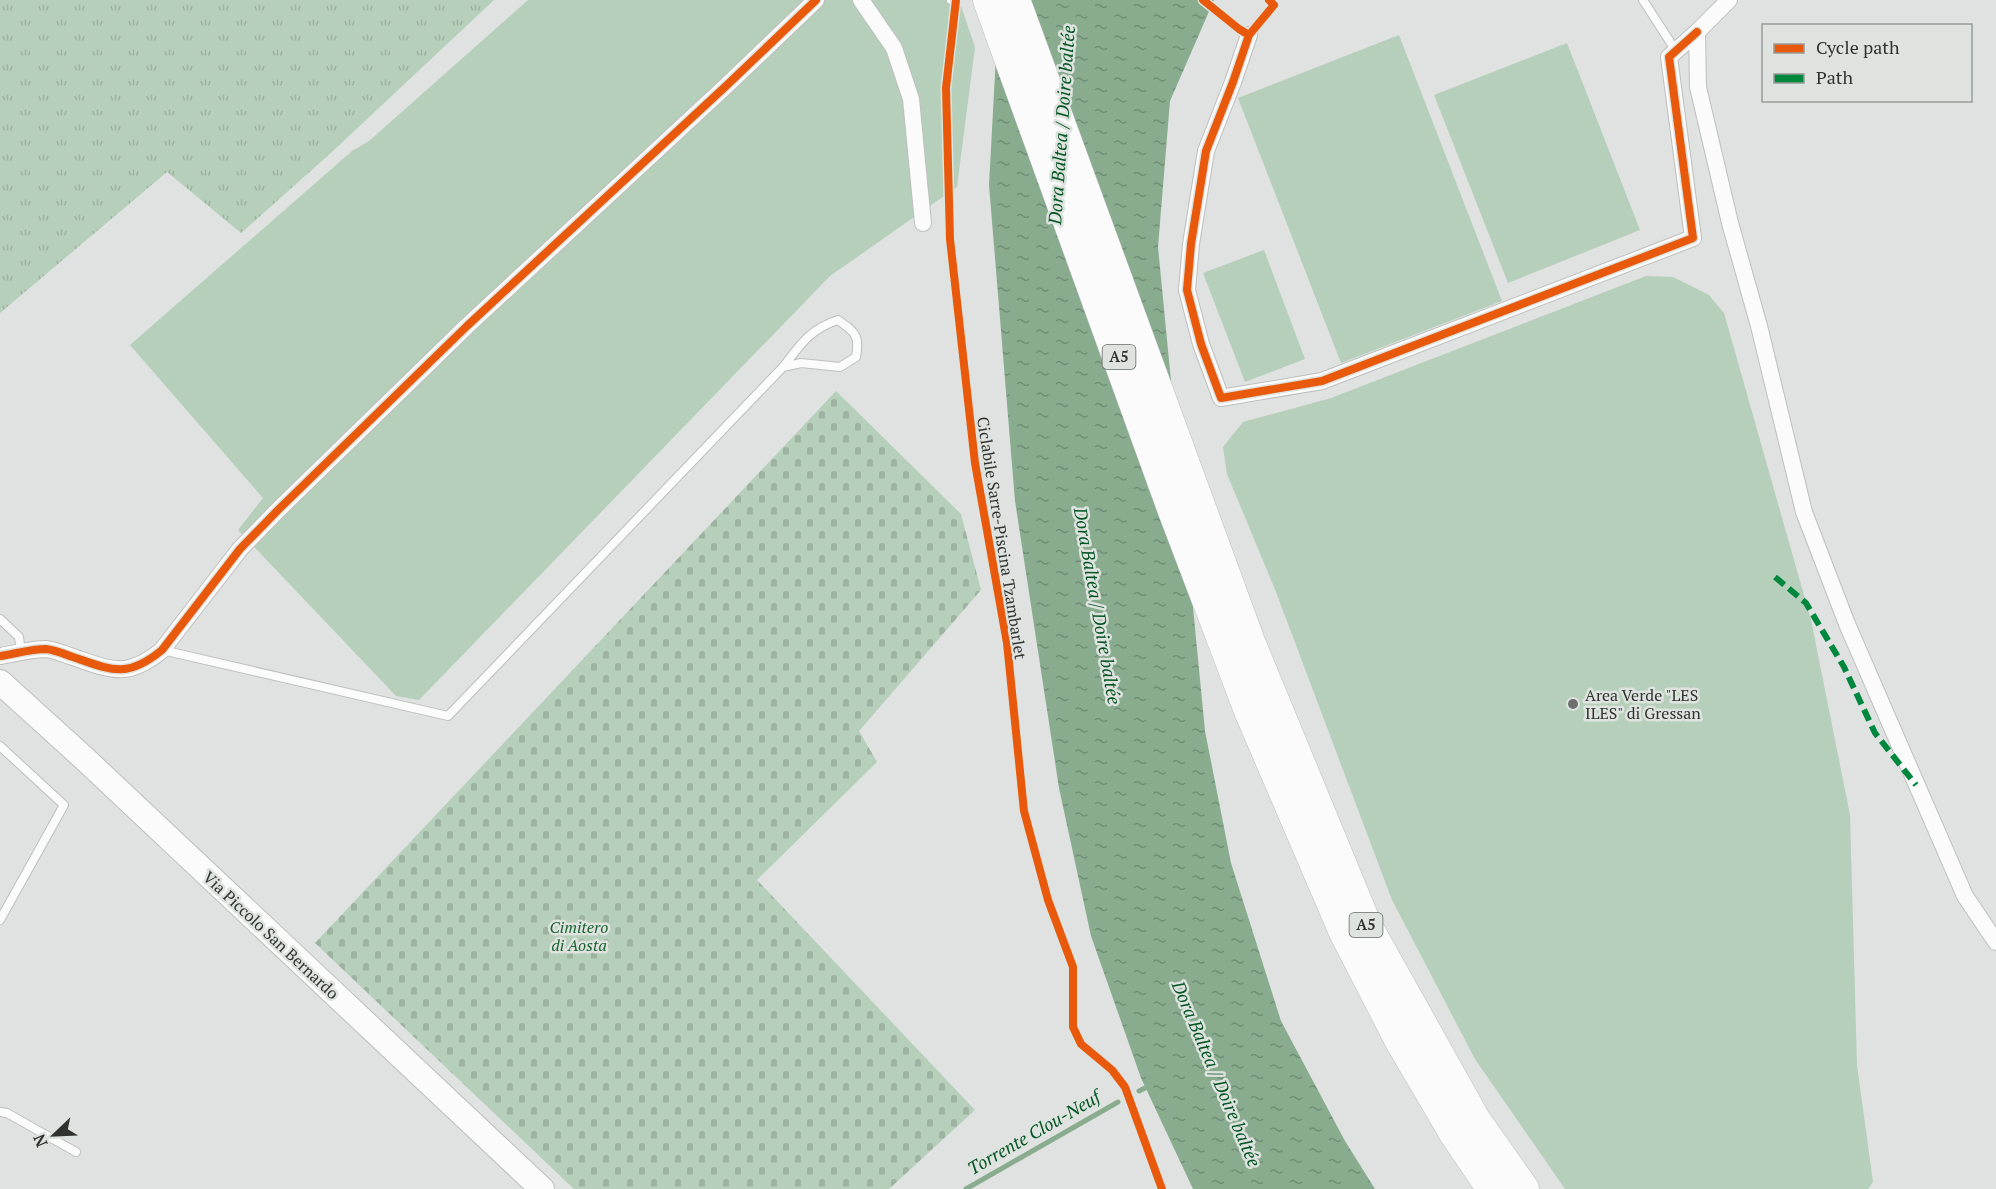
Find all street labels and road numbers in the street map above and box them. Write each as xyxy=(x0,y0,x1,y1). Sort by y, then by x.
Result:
road number: A5 xyxy=(1102,345,1136,369)
street label: Ciclabile Sarre-Piscina Tzambarlet xyxy=(972,415,1032,661)
street label: Via Piccolo San Bernardo xyxy=(198,866,344,1004)
road number: A5 xyxy=(1350,913,1382,937)

